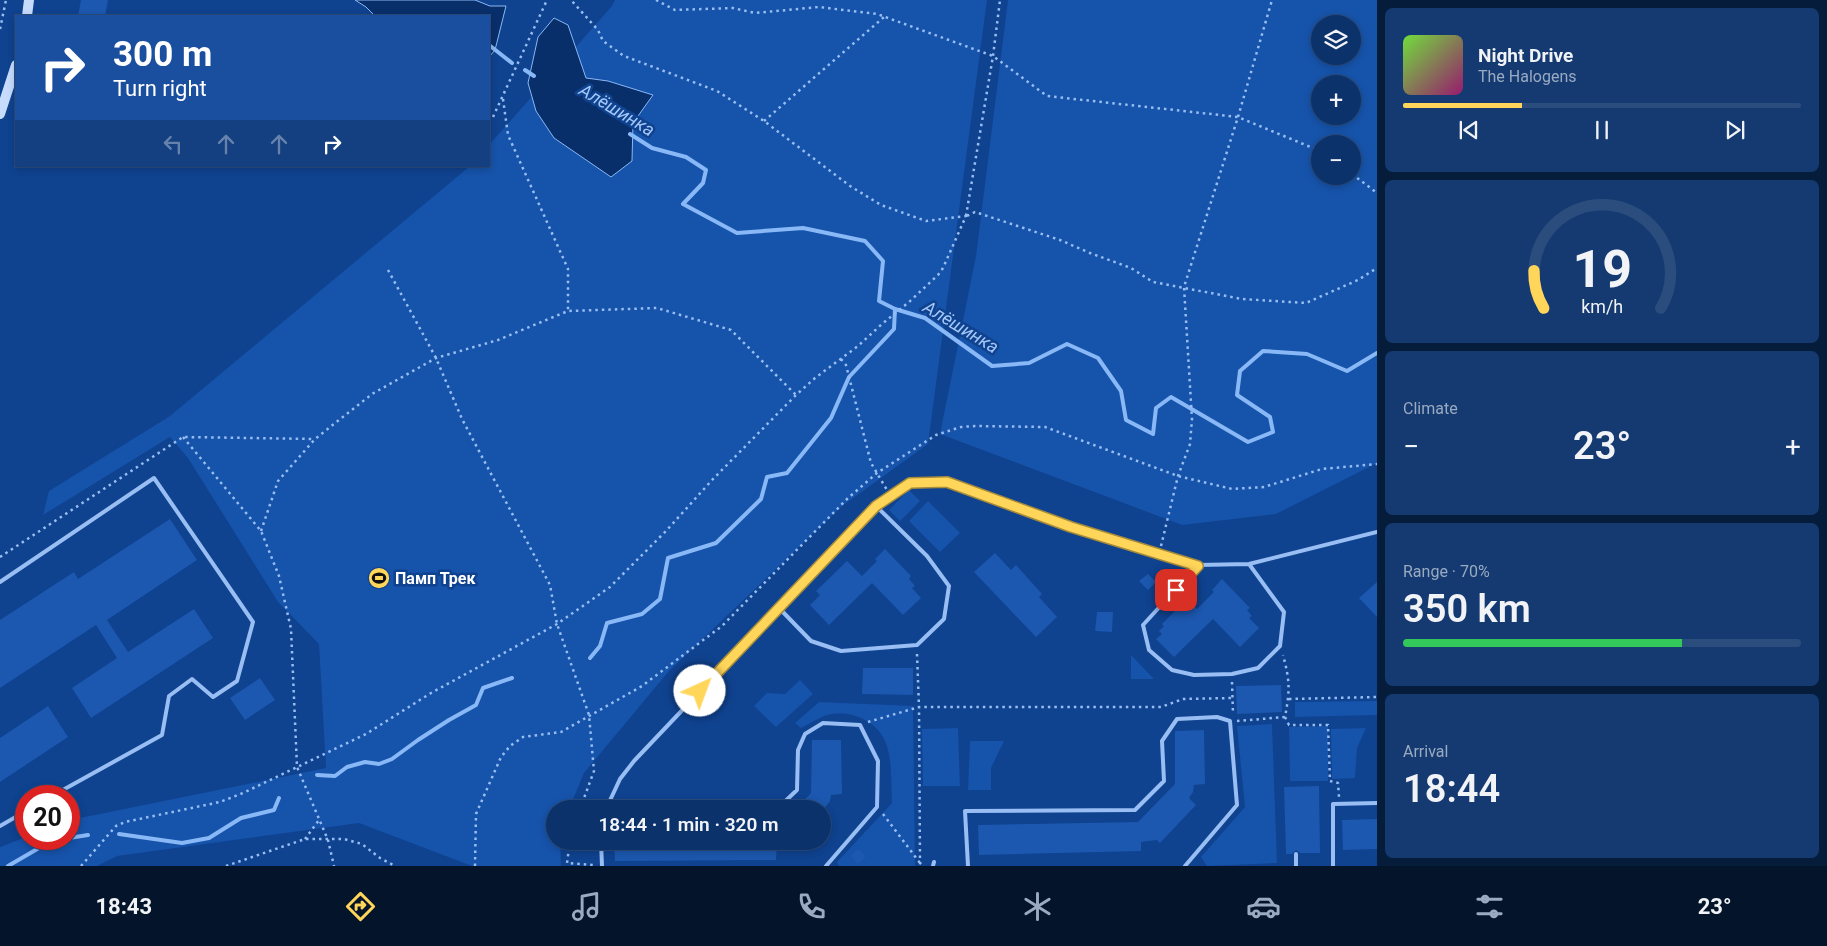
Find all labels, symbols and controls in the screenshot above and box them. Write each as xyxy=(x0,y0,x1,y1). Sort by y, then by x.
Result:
map controls xyxy=(1311,15,1361,185)
button: layers xyxy=(1311,15,1361,65)
text: 300 m xyxy=(113,34,212,75)
icon: right xyxy=(30,35,95,100)
text: Night Drive xyxy=(1478,44,1573,67)
text: The Halogens xyxy=(1478,67,1577,86)
button: + xyxy=(1311,75,1361,125)
text: Turn right xyxy=(113,76,207,101)
water label: Алёшинка xyxy=(575,78,659,140)
icon: previous xyxy=(1455,116,1483,144)
icon: pause xyxy=(1588,116,1616,144)
icon: next xyxy=(1721,116,1749,144)
icon: left xyxy=(159,130,187,158)
icon: ahead xyxy=(212,130,240,158)
icon: ahead xyxy=(265,130,293,158)
icon: right xyxy=(318,130,346,158)
button: − xyxy=(1311,135,1361,185)
text: 19 xyxy=(1572,239,1632,300)
water label: Алёшинка xyxy=(919,295,1003,357)
text: km/h xyxy=(1581,296,1623,317)
text: Climate xyxy=(1403,399,1458,418)
text: 23° xyxy=(1573,424,1631,468)
text: − xyxy=(1403,430,1419,463)
text: + xyxy=(1785,430,1801,463)
text: Range · 70% xyxy=(1403,562,1490,581)
sports icon: Памп Трек xyxy=(367,566,391,590)
place label: Памп Трек xyxy=(395,569,476,588)
pin xyxy=(1155,569,1197,611)
icon: arrive xyxy=(1162,576,1190,604)
text: 350 km xyxy=(1403,587,1531,631)
position arrow xyxy=(673,664,725,716)
text: Arrival xyxy=(1403,742,1448,761)
text: 18:44 xyxy=(1403,767,1500,811)
speed limit sign: 20 xyxy=(15,785,80,850)
text: 18:44 · 1 min · 320 m xyxy=(598,813,779,836)
icon: directions xyxy=(343,889,378,924)
icon: music xyxy=(569,889,604,924)
icon: phone xyxy=(794,889,829,924)
icon: climate xyxy=(1020,889,1055,924)
icon: car xyxy=(1246,889,1281,924)
icon: filters xyxy=(1472,889,1507,924)
text: 18:43 xyxy=(95,894,152,919)
text: 23° xyxy=(1698,894,1731,919)

